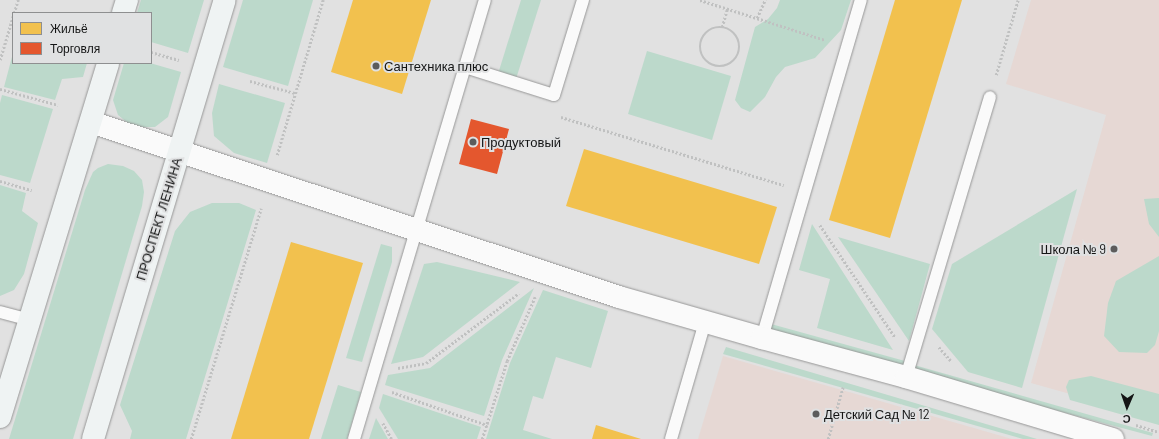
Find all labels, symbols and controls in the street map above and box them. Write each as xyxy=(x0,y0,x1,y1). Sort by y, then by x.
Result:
legend xyxy=(12,12,152,64)
text: Жильё xyxy=(50,21,88,35)
text: Торговля xyxy=(50,41,100,55)
place label: Сантехника плюс xyxy=(384,58,488,74)
marker: Сантехника плюс xyxy=(371,61,381,71)
place label: Продуктовый xyxy=(481,134,561,150)
marker: Продуктовый xyxy=(468,137,478,147)
street label: ПРОСПЕКТ ЛЕНИНА xyxy=(133,156,185,282)
place label: Школа № 9 xyxy=(1041,241,1106,257)
marker: Школа № 9 xyxy=(1109,244,1119,254)
north arrow xyxy=(1107,387,1147,427)
place label: Детский Сад № 12 xyxy=(824,406,930,422)
marker: Детский Сад № 12 xyxy=(811,409,821,419)
text: С xyxy=(1122,413,1131,426)

